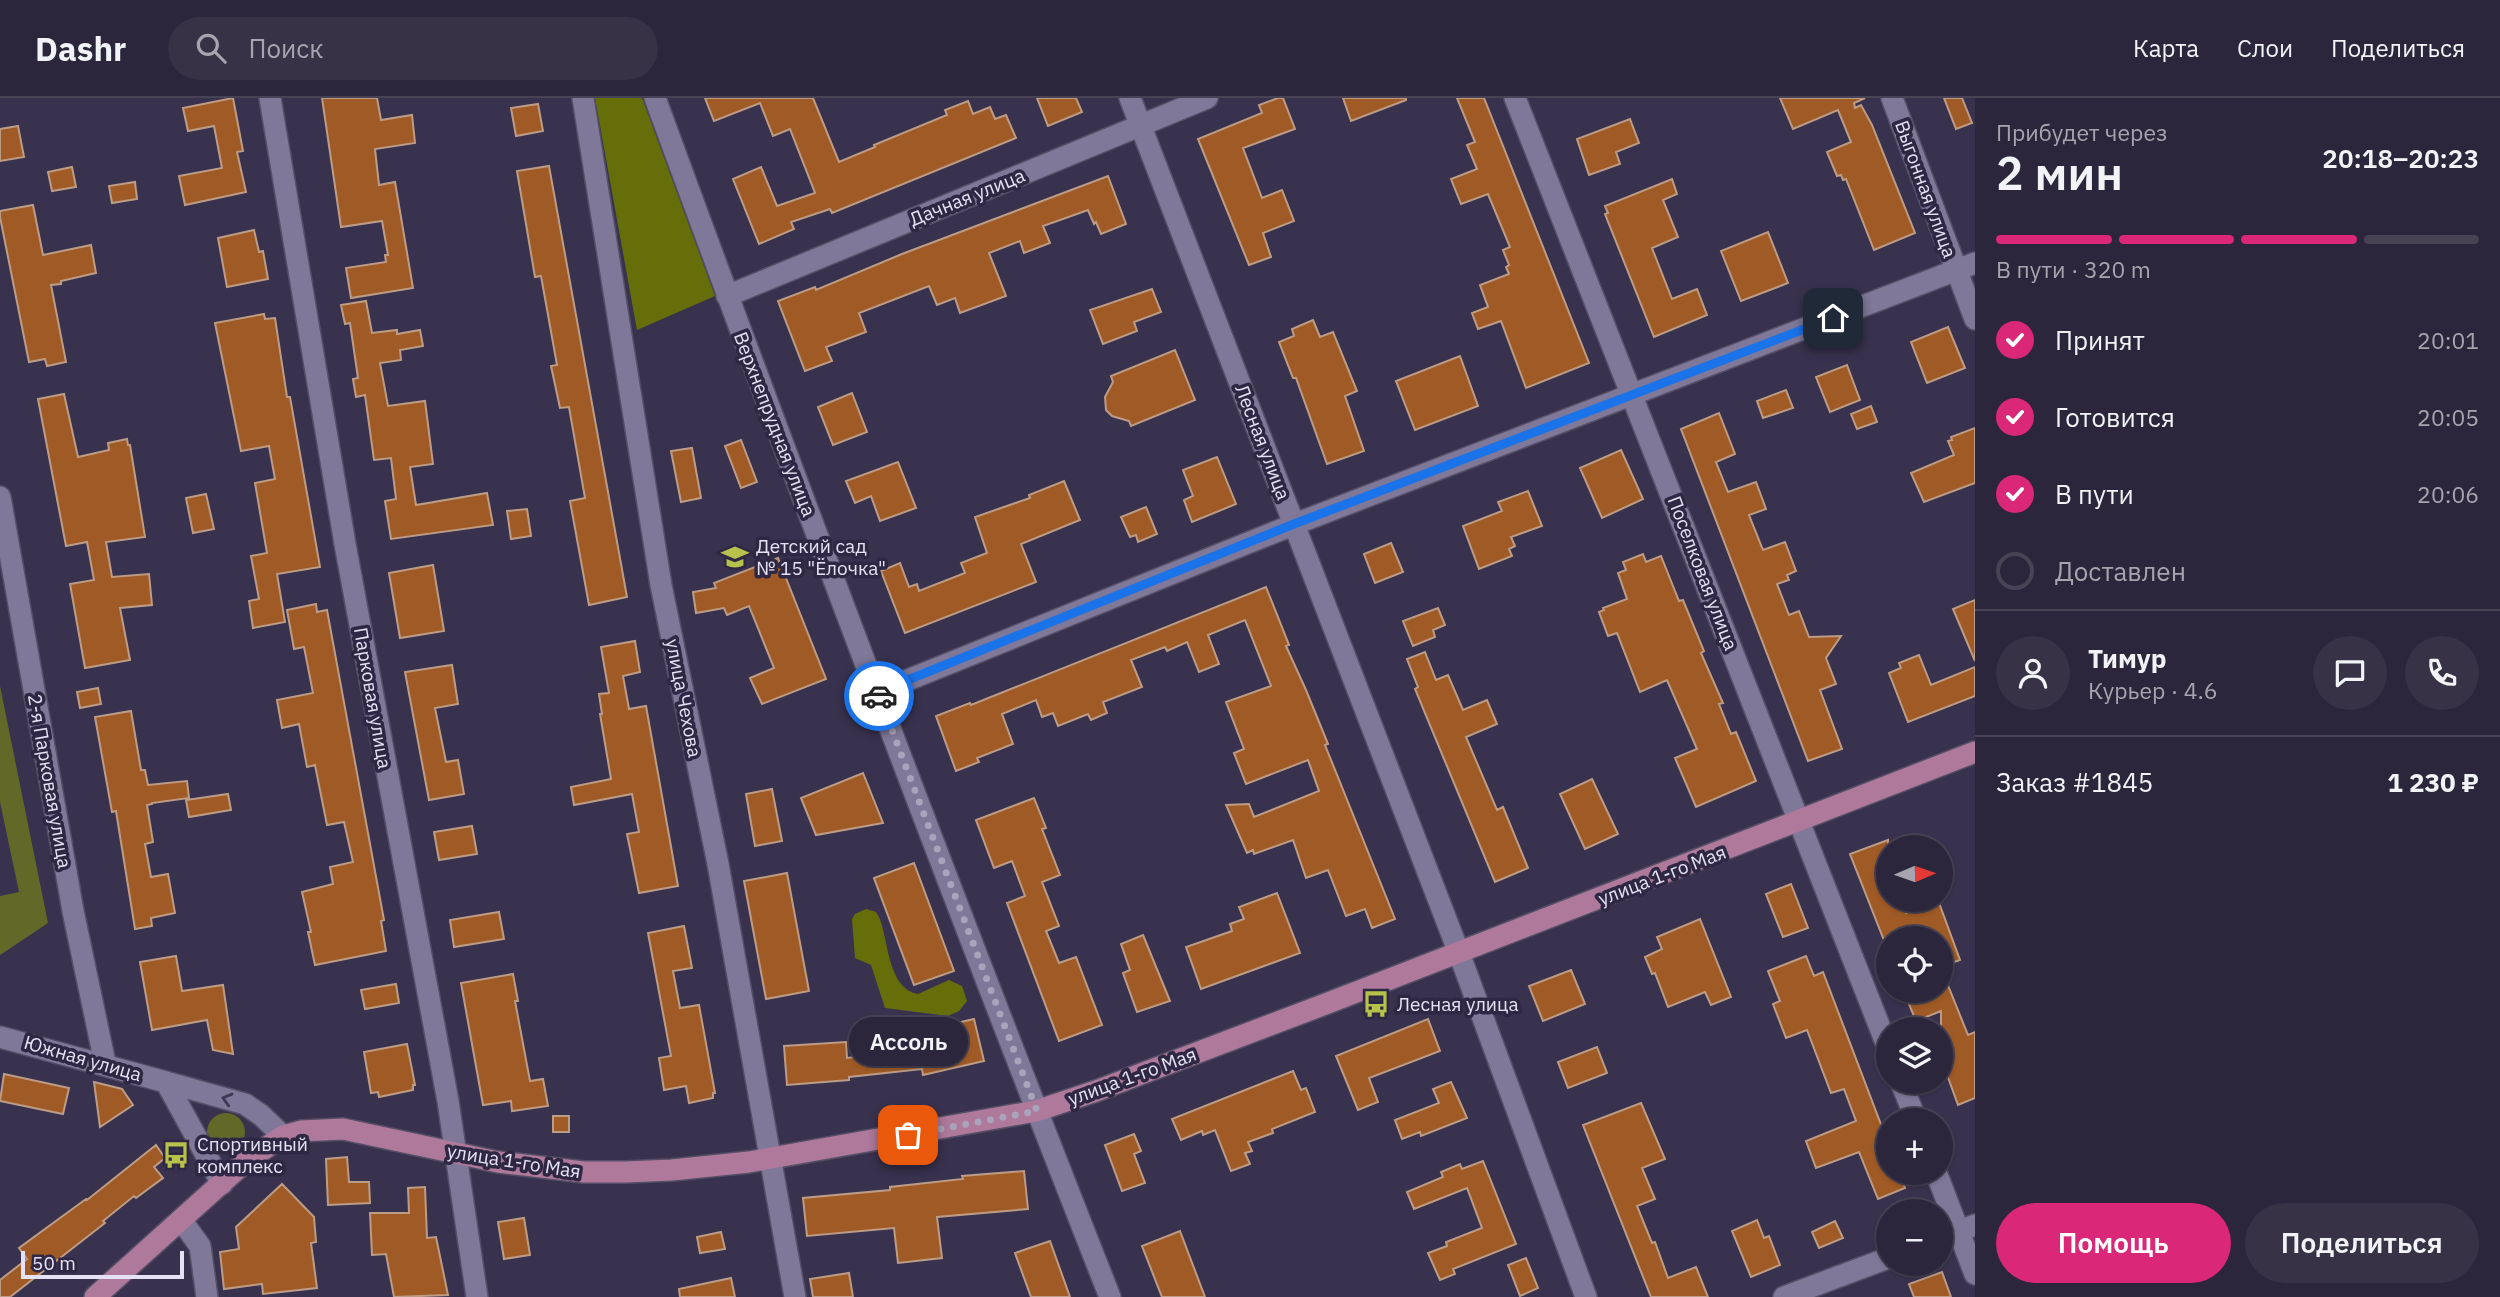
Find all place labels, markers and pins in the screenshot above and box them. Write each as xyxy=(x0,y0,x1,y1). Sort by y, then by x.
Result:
pin xyxy=(1803,288,1863,348)
place label: Детский сад № 15 "Ёлочка" xyxy=(756,534,886,580)
school or university icon: Детский сад № 15 "Ёлочка" xyxy=(720,542,750,572)
bus stop icon: Лесная улица xyxy=(1361,989,1391,1019)
place label: Лесная улица xyxy=(1397,992,1519,1016)
callout: Ассоль xyxy=(848,1016,968,1065)
pin xyxy=(878,1105,938,1165)
place label: Спортивный комплекс xyxy=(197,1132,308,1178)
bus stop icon: Спортивный комплекс xyxy=(161,1140,191,1170)

